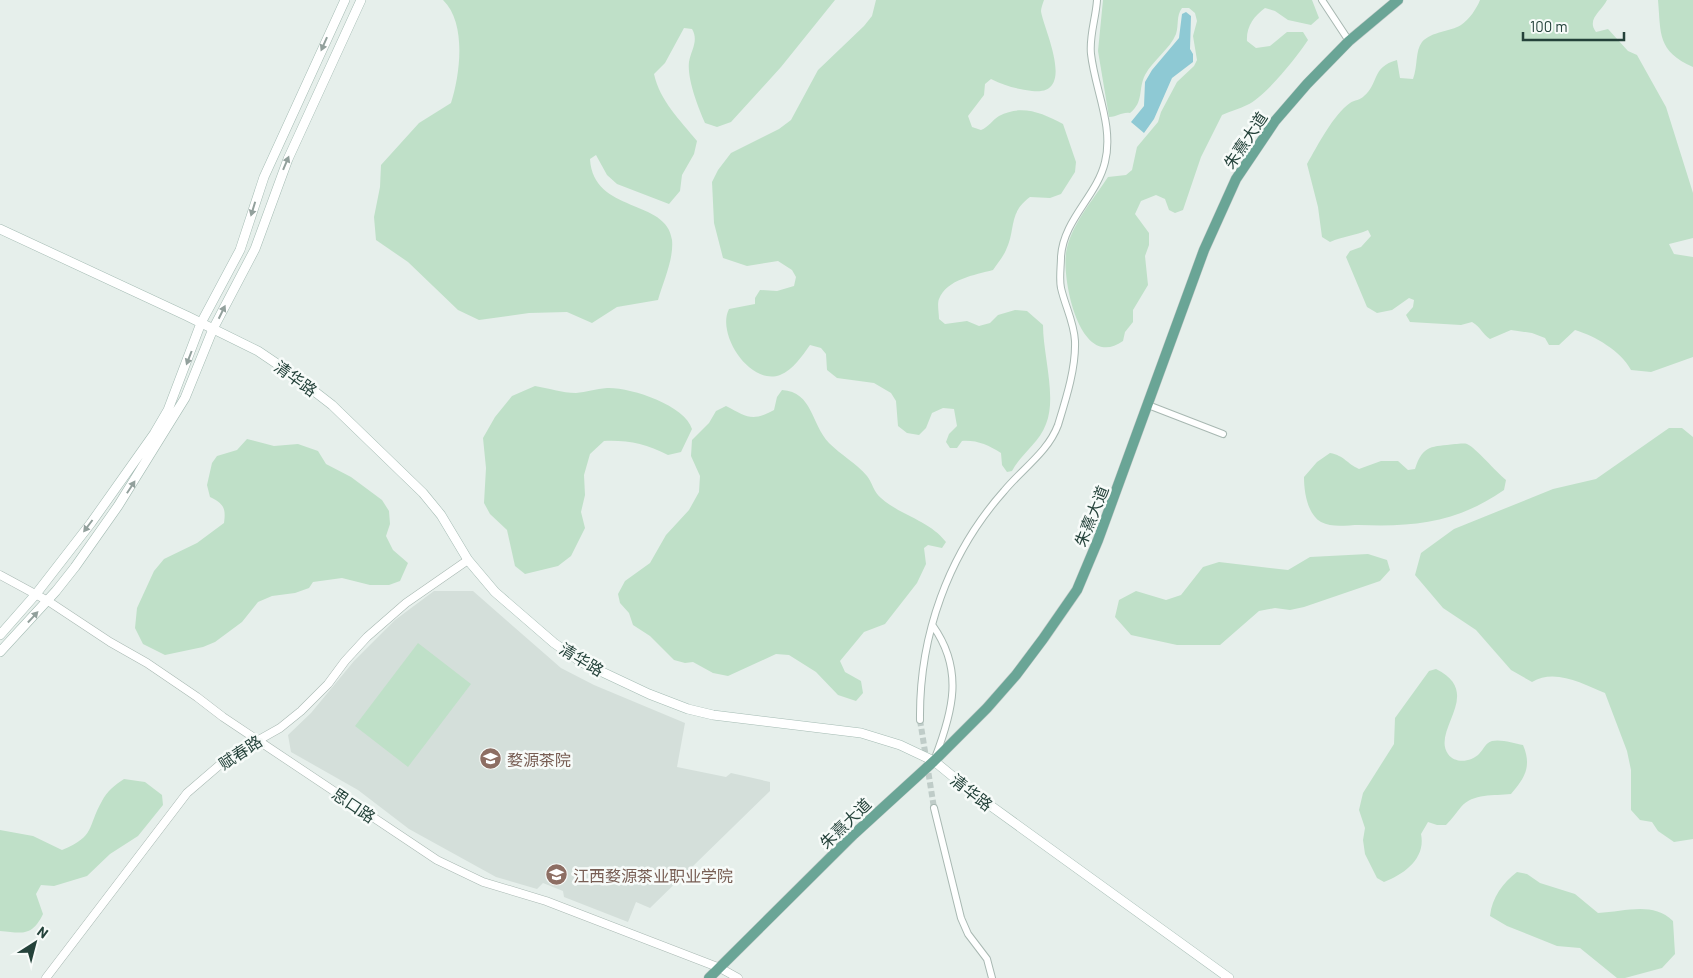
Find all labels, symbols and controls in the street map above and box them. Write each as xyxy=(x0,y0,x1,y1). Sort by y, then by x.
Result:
scale bar xyxy=(1523,10,1624,42)
text: 100 m xyxy=(1530,17,1568,35)
one-way arrow xyxy=(320,37,328,51)
street label: 朱熹大道 xyxy=(1219,108,1271,172)
one-way arrow xyxy=(282,155,290,170)
one-way arrow xyxy=(249,202,257,217)
one-way arrow xyxy=(218,305,226,319)
one-way arrow xyxy=(185,351,193,366)
street label: 清华路 xyxy=(271,356,321,400)
one-way arrow xyxy=(126,480,135,493)
street label: 朱熹大道 xyxy=(1070,483,1112,549)
one-way arrow xyxy=(83,520,94,533)
one-way arrow xyxy=(28,610,39,623)
street label: 清华路 xyxy=(557,638,607,680)
street label: 赋春路 xyxy=(215,731,265,773)
school or university icon: 婺源茶院 xyxy=(479,747,503,771)
place label: 婺源茶院 xyxy=(507,750,571,769)
street label: 清华路 xyxy=(947,770,997,814)
street label: 思口路 xyxy=(329,784,379,826)
street label: 朱熹大道 xyxy=(815,794,875,852)
school or university icon: 江西婺源茶业职业学院 xyxy=(545,863,569,887)
place label: 江西婺源茶业职业学院 xyxy=(573,866,733,885)
north arrow xyxy=(10,918,60,968)
text: N xyxy=(34,922,52,942)

